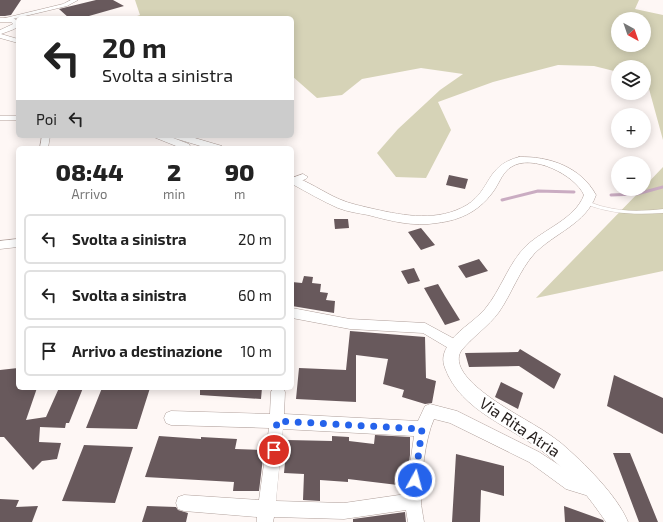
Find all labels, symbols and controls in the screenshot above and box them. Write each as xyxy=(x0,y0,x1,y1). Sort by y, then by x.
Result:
north arrow xyxy=(611,12,651,52)
map controls xyxy=(611,12,651,196)
text: 20 m xyxy=(102,30,167,64)
icon: left xyxy=(36,32,88,84)
button: layers xyxy=(611,60,651,100)
text: Svolta a sinistra xyxy=(102,64,233,86)
icon: left xyxy=(65,108,87,130)
button: + xyxy=(611,108,651,148)
text: Poi xyxy=(36,110,57,128)
button: − xyxy=(611,156,651,196)
text: 08:44 xyxy=(55,157,124,186)
text: 2 xyxy=(167,157,181,186)
text: 90 xyxy=(225,157,255,186)
text: Arrivo xyxy=(72,186,108,202)
text: min xyxy=(163,186,185,202)
text: m xyxy=(234,186,245,202)
icon: left xyxy=(38,228,60,250)
text: Svolta a sinistra xyxy=(72,230,187,248)
text: 20 m xyxy=(238,230,272,248)
icon: left xyxy=(38,284,60,306)
text: Svolta a sinistra xyxy=(72,286,187,304)
text: 60 m xyxy=(238,286,272,304)
icon: arrive xyxy=(38,340,60,362)
text: Arrivo a destinazione xyxy=(72,342,223,360)
text: 10 m xyxy=(240,342,272,360)
street label: Via Rita Atria xyxy=(476,393,564,460)
pin xyxy=(257,433,291,467)
icon: arrive xyxy=(263,439,285,461)
position arrow xyxy=(394,459,436,501)

